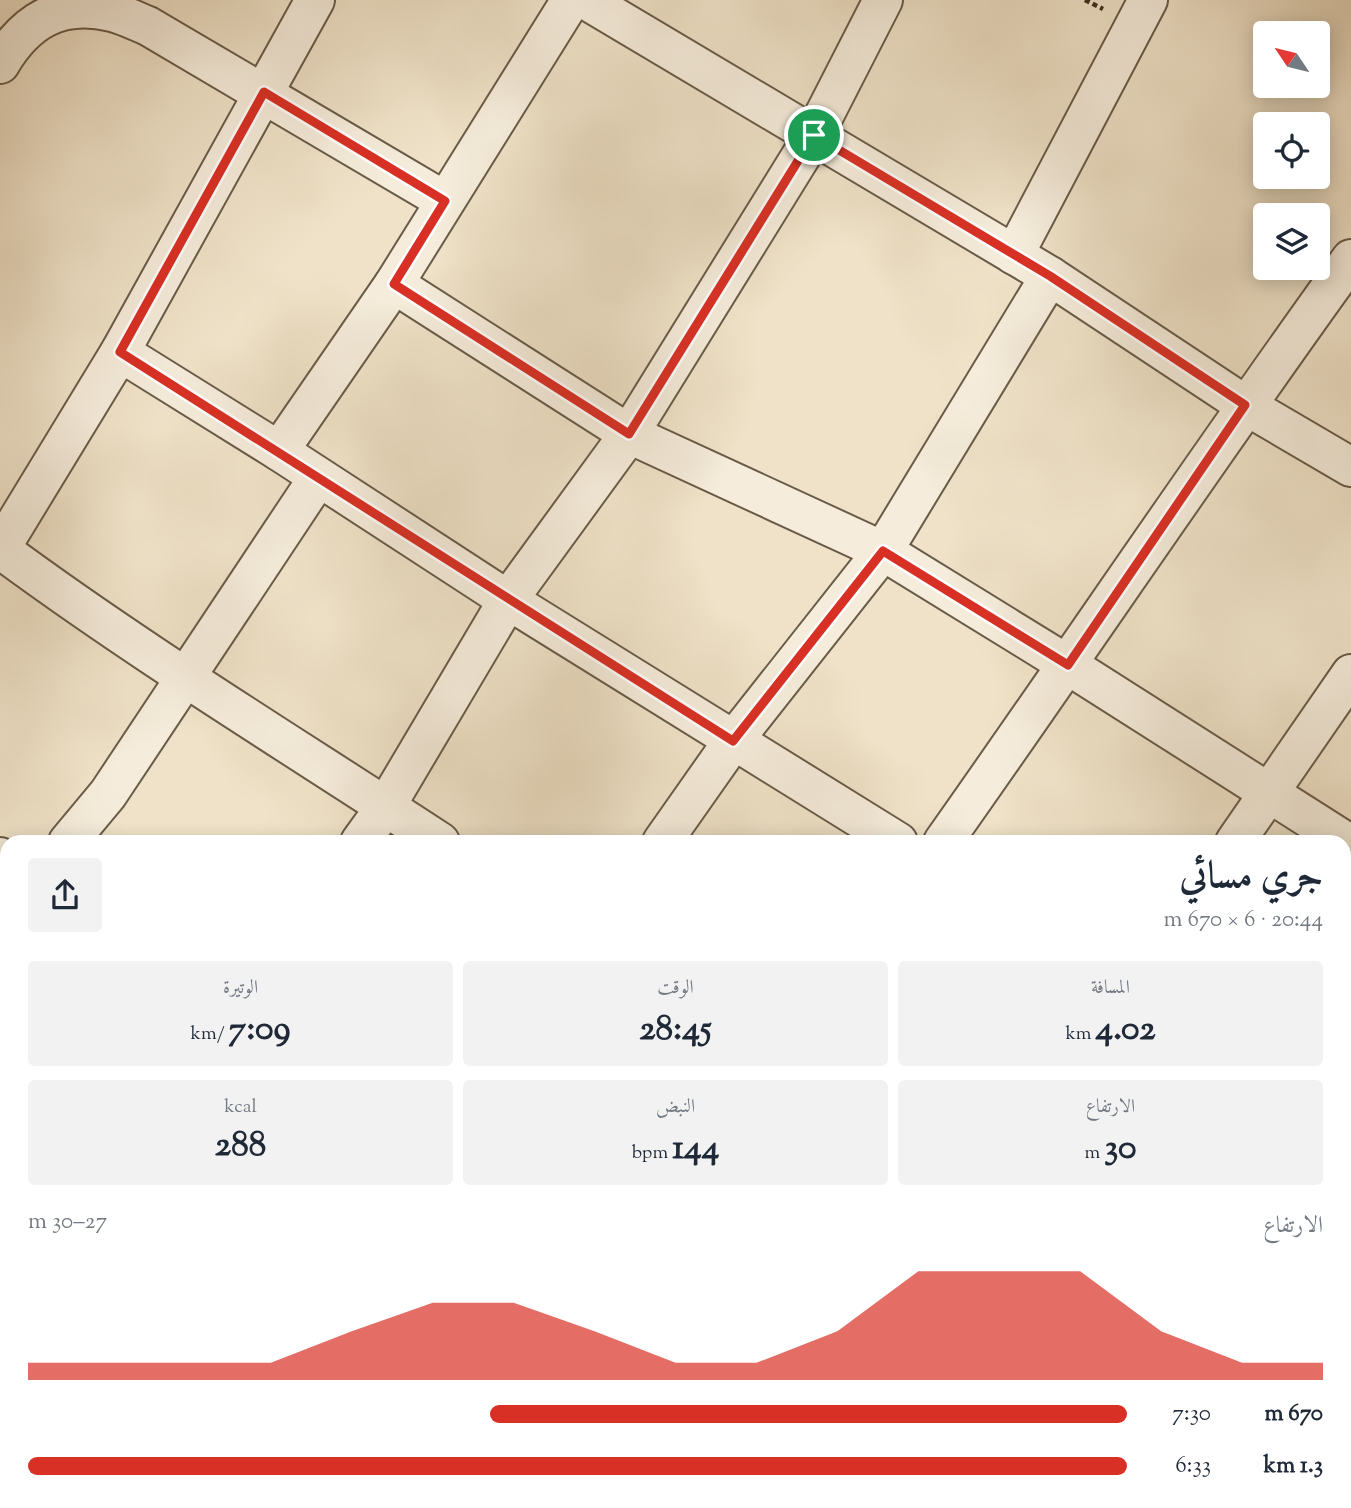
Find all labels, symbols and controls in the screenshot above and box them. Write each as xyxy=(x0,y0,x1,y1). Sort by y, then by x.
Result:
north arrow xyxy=(1253,21,1330,98)
map controls xyxy=(1253,21,1330,280)
pin xyxy=(784,105,844,165)
button: locate xyxy=(1253,112,1330,189)
icon: arrive xyxy=(795,116,833,154)
button: layers xyxy=(1253,203,1330,280)
text: جري مسائي xyxy=(1180,851,1323,905)
button: share xyxy=(28,858,102,932)
text: 20:44 · 6 × 670 m xyxy=(1164,904,1323,937)
text: الوتيرة xyxy=(223,975,258,1002)
text: الوقت xyxy=(657,975,694,1002)
text: المسافة xyxy=(1091,975,1130,1002)
text: 7:09 xyxy=(229,1005,290,1056)
text: 28:45 xyxy=(639,1005,712,1056)
text: 4.02 xyxy=(1096,1005,1156,1056)
text: /km xyxy=(191,1021,229,1048)
text: km xyxy=(1065,1021,1096,1048)
text: kcal xyxy=(224,1094,257,1121)
text: النبض xyxy=(656,1094,695,1121)
text: الارتفاع xyxy=(1086,1094,1135,1121)
text: 288 xyxy=(215,1121,266,1172)
text: 144 xyxy=(672,1124,719,1175)
text: 30 xyxy=(1104,1124,1137,1175)
text: bpm xyxy=(632,1140,672,1167)
text: m xyxy=(1084,1140,1104,1167)
text: 27–30 m xyxy=(28,1206,107,1239)
text: الارتفاع xyxy=(1263,1210,1323,1243)
text: 7:30 xyxy=(1172,1398,1211,1431)
text: 670 m xyxy=(1264,1398,1323,1431)
text: 6:33 xyxy=(1175,1450,1211,1483)
text: 1.3 km xyxy=(1264,1450,1323,1483)

